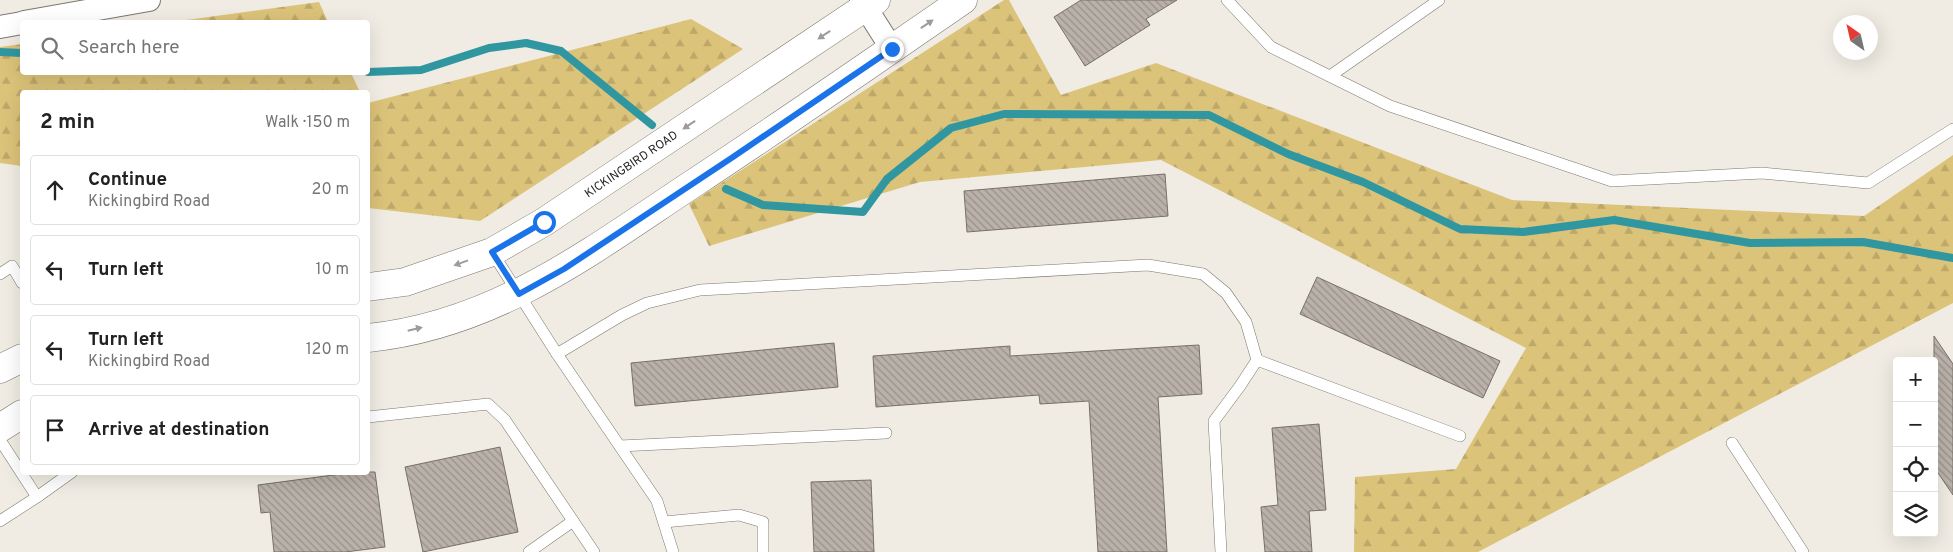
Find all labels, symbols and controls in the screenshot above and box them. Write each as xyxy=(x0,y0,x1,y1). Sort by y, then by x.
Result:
north arrow xyxy=(1833,15,1878,60)
one-way arrow xyxy=(921,19,934,29)
search box xyxy=(20,20,370,75)
one-way arrow xyxy=(818,30,831,39)
icon: search xyxy=(38,34,66,62)
text: Search here xyxy=(78,36,180,60)
route end xyxy=(881,38,904,61)
text: 2 min xyxy=(40,109,95,136)
text: Walk · 150 m xyxy=(265,113,350,133)
one-way arrow xyxy=(683,120,696,130)
street label: KICKINGBIRD ROAD xyxy=(582,128,681,202)
text: Continue xyxy=(88,168,167,192)
icon: ahead xyxy=(41,176,69,204)
text: 20 m xyxy=(312,180,349,200)
text: Kickingbird Road xyxy=(88,192,210,212)
route start xyxy=(533,211,556,234)
icon: left xyxy=(41,256,69,284)
text: Turn left xyxy=(88,258,164,282)
one-way arrow xyxy=(453,259,468,267)
text: 10 m xyxy=(315,260,349,280)
one-way arrow xyxy=(408,325,423,333)
text: Turn left xyxy=(88,328,164,352)
icon: left xyxy=(41,336,69,364)
text: 120 m xyxy=(306,340,349,360)
text: Kickingbird Road xyxy=(88,352,210,372)
map controls xyxy=(1893,357,1938,537)
button: + xyxy=(1893,357,1938,402)
button: − xyxy=(1893,402,1938,447)
icon: arrive xyxy=(41,416,69,444)
text: Arrive at destination xyxy=(88,418,269,442)
button: locate xyxy=(1893,447,1938,492)
button: layers xyxy=(1893,492,1938,537)

